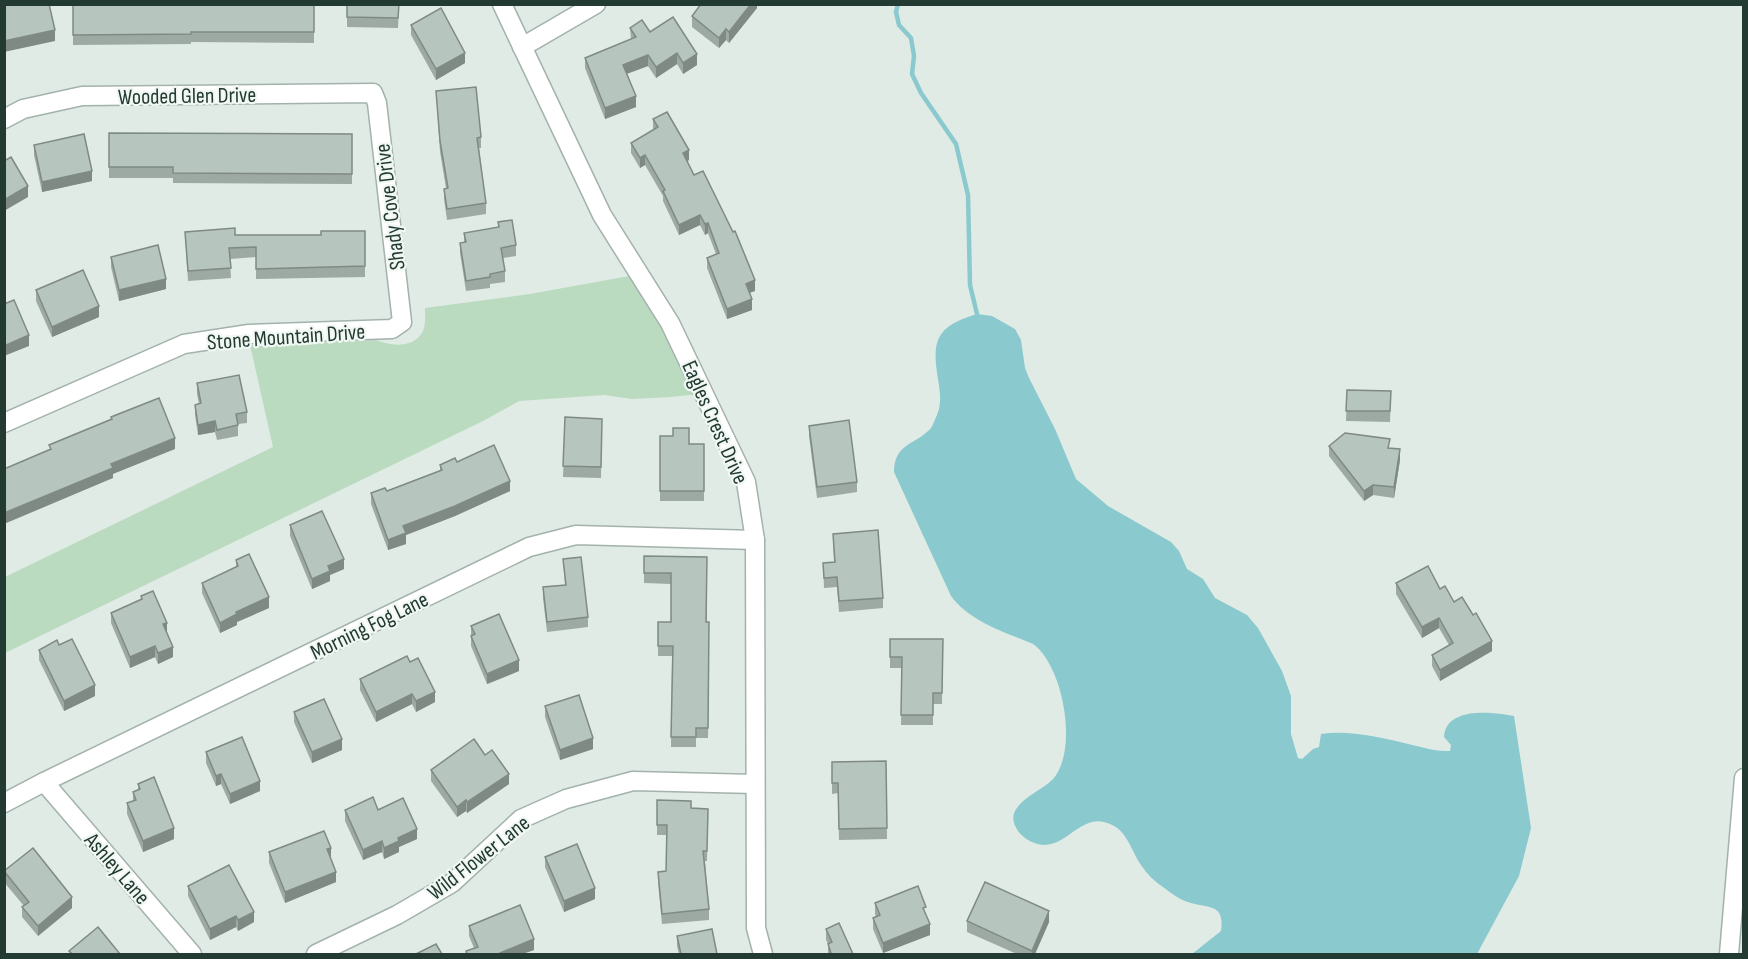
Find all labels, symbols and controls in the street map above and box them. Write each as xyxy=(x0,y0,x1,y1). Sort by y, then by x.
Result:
street label: Wooded Glen Drive xyxy=(118,82,256,111)
street label: Shady Cove Drive xyxy=(369,142,412,271)
street label: Stone Mountain Drive xyxy=(206,319,366,356)
street label: Eagles Crest Drive xyxy=(675,357,754,489)
street label: Morning Fog Lane xyxy=(306,586,433,667)
street label: Wild Flower Lane xyxy=(422,810,535,907)
street label: Ashley Lane xyxy=(78,827,155,910)

